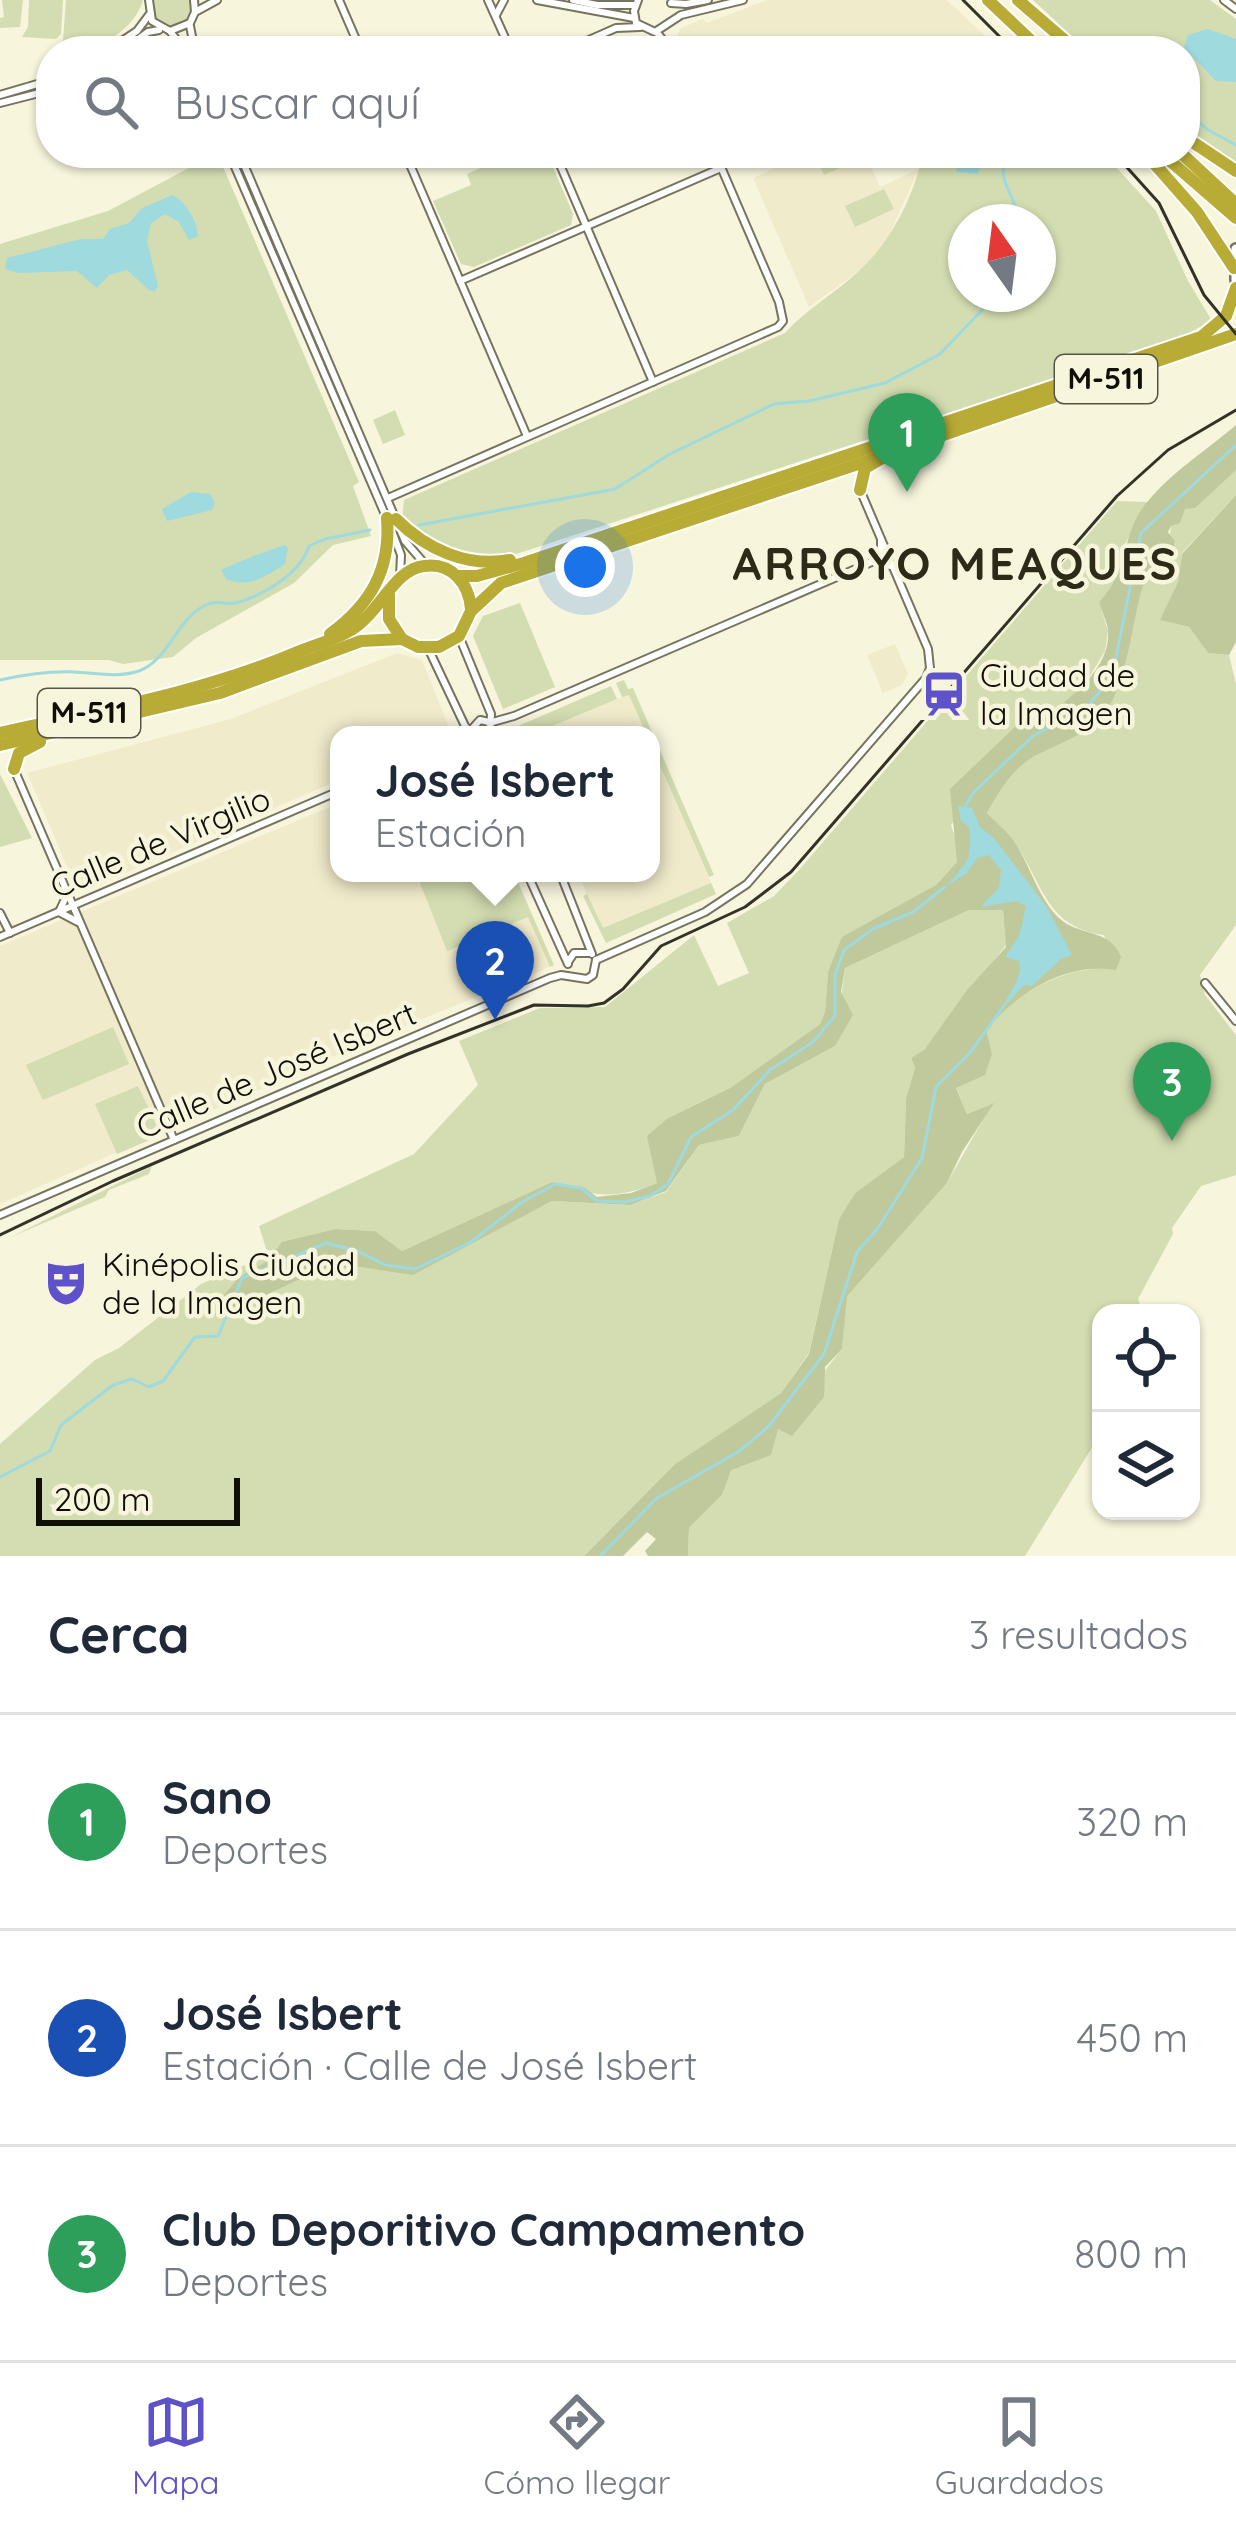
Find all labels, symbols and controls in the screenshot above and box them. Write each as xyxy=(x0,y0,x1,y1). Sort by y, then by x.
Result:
search box xyxy=(36,36,1200,168)
icon: search xyxy=(78,69,144,135)
text: Buscar aquí xyxy=(174,74,420,130)
north arrow xyxy=(948,204,1056,312)
road number: M-511 xyxy=(1055,355,1157,403)
pin: 1 xyxy=(868,393,946,492)
district label: ARROYO MEAQUES xyxy=(733,535,1179,591)
your location xyxy=(555,537,615,597)
place label: Ciudad de la Imagen xyxy=(980,654,1135,733)
station icon: Ciudad de la Imagen xyxy=(919,669,969,719)
road number: M-511 xyxy=(38,689,140,737)
popup xyxy=(330,726,660,882)
text: José Isbert xyxy=(375,752,615,808)
street label: Calle de Virgilio xyxy=(44,777,276,906)
text: Estación xyxy=(375,808,527,857)
pin: 2 xyxy=(456,921,534,1020)
street label: Calle de José Isbert xyxy=(130,992,422,1147)
pin: 3 xyxy=(1133,1042,1211,1141)
place label: Kinépolis Ciudad de la Imagen xyxy=(102,1243,356,1322)
theatre icon: Kinépolis Ciudad de la Imagen xyxy=(41,1258,91,1308)
map controls xyxy=(1092,1304,1200,1520)
button: locate xyxy=(1092,1304,1200,1412)
button: layers xyxy=(1092,1412,1200,1520)
scale bar xyxy=(36,1472,240,1525)
text: 200 m xyxy=(54,1478,151,1519)
text: Cerca xyxy=(48,1602,190,1666)
text: 3 resultados xyxy=(969,1610,1188,1659)
text: Sano xyxy=(162,1769,272,1825)
text: 1 xyxy=(79,1797,95,1846)
text: 320 m xyxy=(1077,1797,1188,1846)
text: Deportes xyxy=(162,1825,328,1874)
text: José Isbert xyxy=(162,1985,403,2041)
text: 2 xyxy=(76,2013,98,2062)
text: 450 m xyxy=(1076,2013,1188,2062)
text: Estación · Calle de José Isbert xyxy=(162,2041,697,2090)
text: Club Deporitivo Campamento xyxy=(162,2201,805,2257)
text: 3 xyxy=(77,2229,97,2278)
text: 800 m xyxy=(1074,2229,1188,2278)
text: Deportes xyxy=(162,2257,328,2306)
tab: Mapa xyxy=(132,2389,219,2502)
tab: Cómo llegar xyxy=(484,2389,671,2502)
tab: Guardados xyxy=(935,2389,1104,2502)

